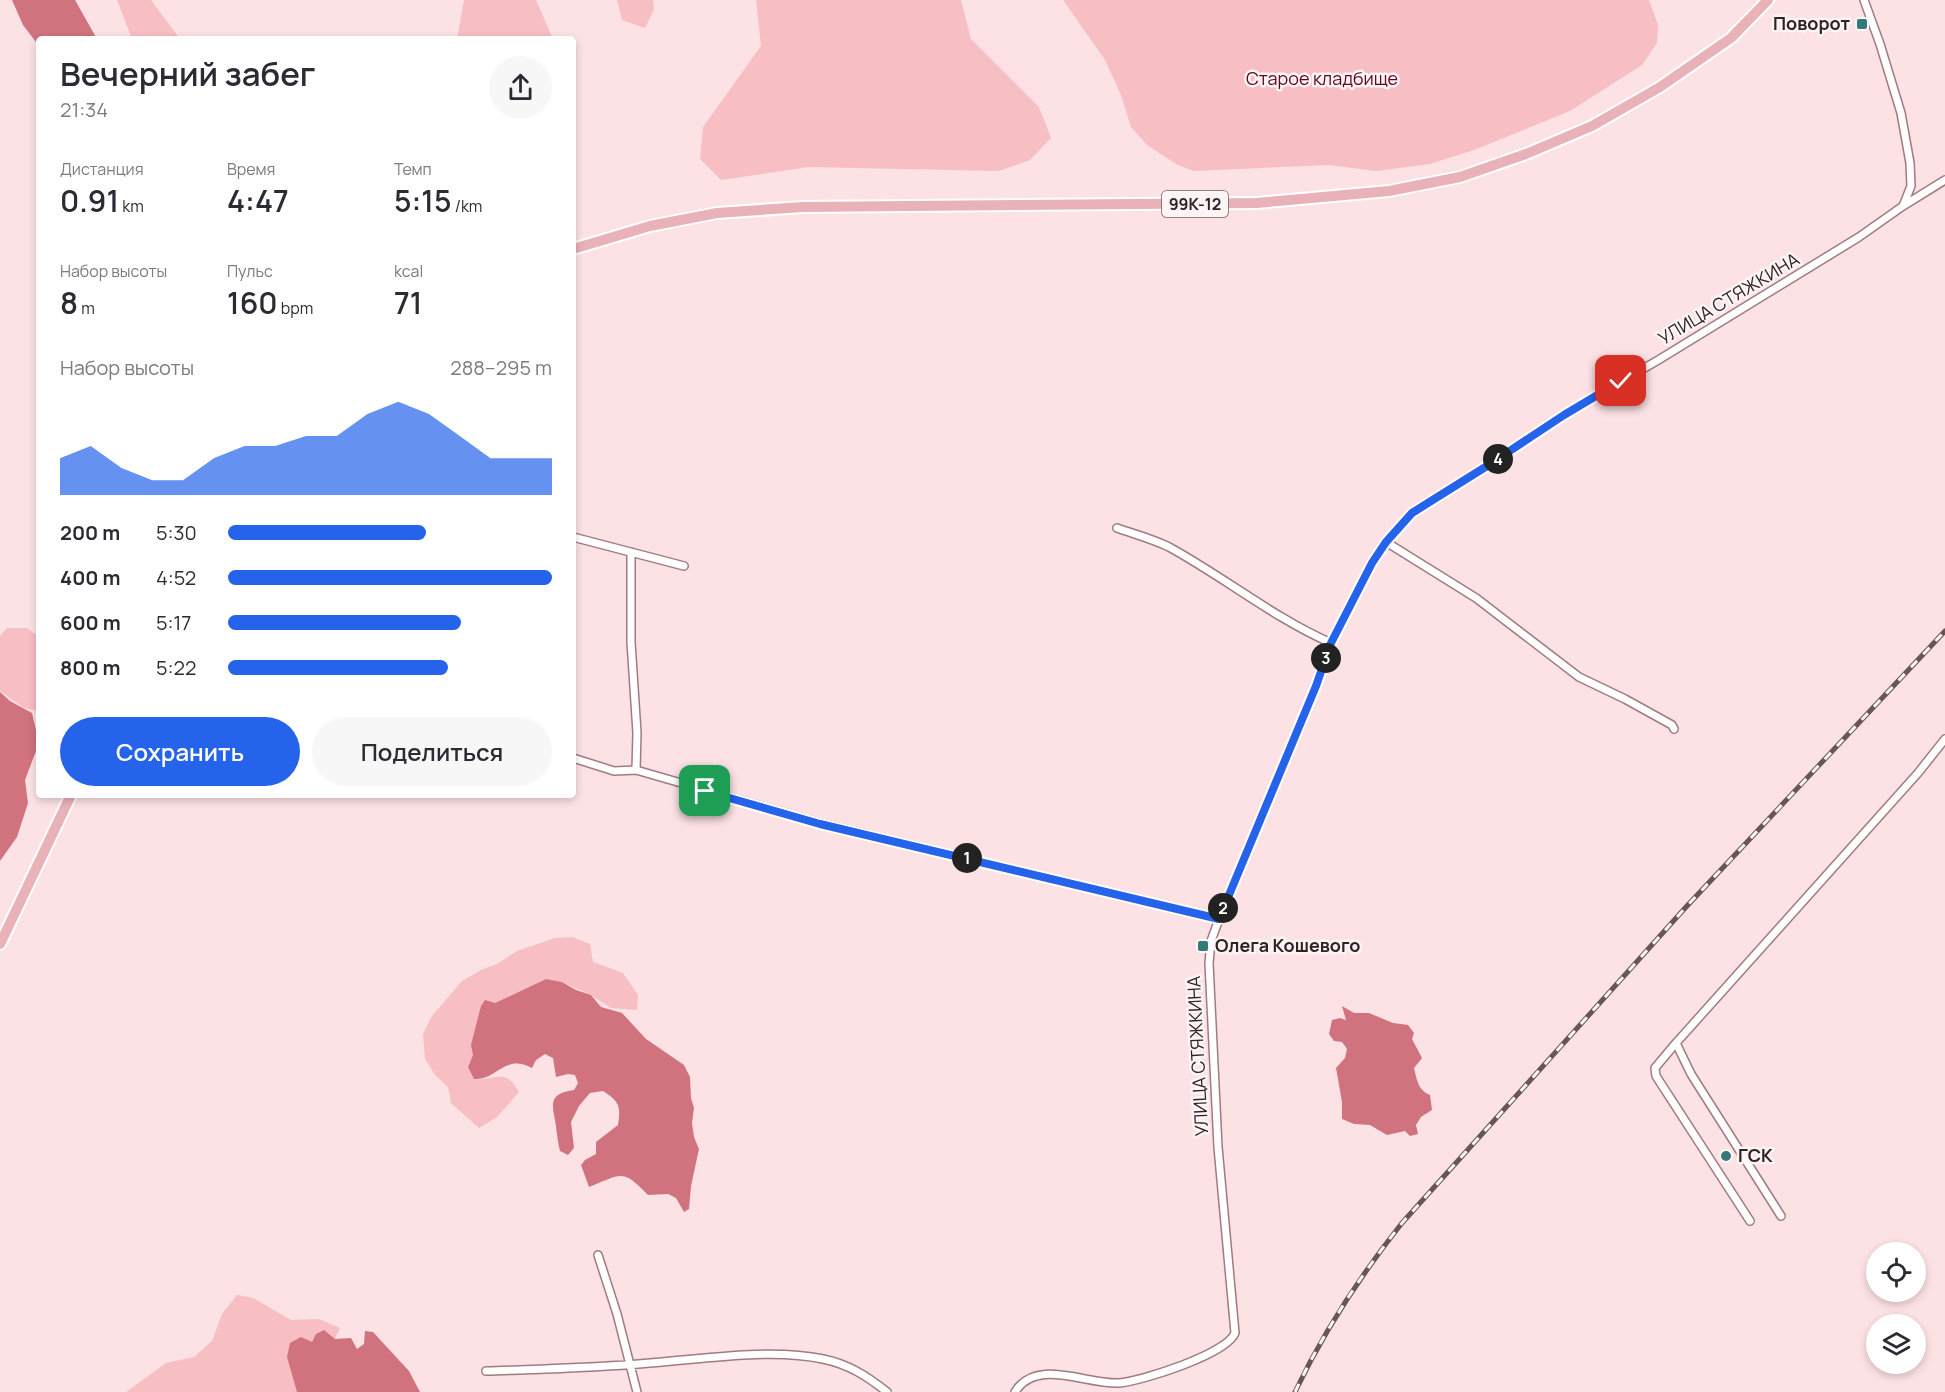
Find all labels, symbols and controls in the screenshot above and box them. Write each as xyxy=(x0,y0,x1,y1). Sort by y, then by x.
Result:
place label: Поворот xyxy=(1773,11,1850,35)
marker: Поворот xyxy=(1855,17,1869,31)
text: Вечерний забег xyxy=(60,51,316,96)
button: share xyxy=(489,56,552,119)
park label: Старое кладбище xyxy=(1246,66,1398,90)
text: 21:34 xyxy=(60,96,108,123)
text: Дистанция xyxy=(60,158,144,180)
text: Время xyxy=(227,158,275,180)
text: Темп xyxy=(394,158,432,180)
text: 0.91 xyxy=(60,180,119,221)
text: 4:47 xyxy=(227,180,289,221)
text: 5:15 xyxy=(394,180,452,221)
road number: 99К-12 xyxy=(1162,191,1228,217)
text: km xyxy=(119,195,144,217)
text: /km xyxy=(452,195,482,217)
street label: УЛИЦА СТЯЖКИНА xyxy=(1654,246,1804,350)
text: Набор высоты xyxy=(60,260,167,282)
text: Пульс xyxy=(227,260,273,282)
text: kcal xyxy=(394,260,423,282)
text: 8 xyxy=(60,282,78,323)
text: 160 xyxy=(227,282,278,323)
text: 71 xyxy=(394,282,422,323)
text: m xyxy=(78,297,95,319)
text: bpm xyxy=(278,297,313,319)
text: Набор высоты xyxy=(60,354,194,381)
text: 288–295 m xyxy=(450,354,552,381)
pin xyxy=(1595,355,1646,406)
icon: check xyxy=(1604,364,1637,397)
pin: 4 xyxy=(1483,444,1513,474)
text: 4 xyxy=(1493,448,1503,470)
text: 200 m xyxy=(60,519,120,546)
text: 5:30 xyxy=(156,519,197,546)
text: 400 m xyxy=(60,564,120,591)
text: 4:52 xyxy=(156,564,196,591)
text: 600 m xyxy=(60,609,121,636)
text: 5:17 xyxy=(156,609,191,636)
pin: 3 xyxy=(1311,643,1341,673)
text: 3 xyxy=(1321,647,1331,669)
text: 800 m xyxy=(60,654,121,681)
text: 5:22 xyxy=(156,654,196,681)
button: Сохранить xyxy=(60,717,300,786)
button: Поделиться xyxy=(312,717,552,786)
pin xyxy=(679,765,730,816)
icon: arrive xyxy=(688,774,721,807)
pin: 1 xyxy=(952,843,982,873)
text: 1 xyxy=(963,847,971,869)
pin: 2 xyxy=(1208,893,1238,923)
text: 2 xyxy=(1218,897,1228,919)
place label: Олега Кошевого xyxy=(1215,933,1361,957)
marker: Олега Кошевого xyxy=(1196,939,1210,953)
street label: УЛИЦА СТЯЖКИНА xyxy=(1181,975,1213,1137)
place label: ГСК xyxy=(1738,1143,1773,1167)
marker: ГСК xyxy=(1719,1149,1733,1163)
map controls xyxy=(1866,1242,1926,1374)
button: locate xyxy=(1866,1242,1926,1302)
button: layers xyxy=(1866,1314,1926,1374)

